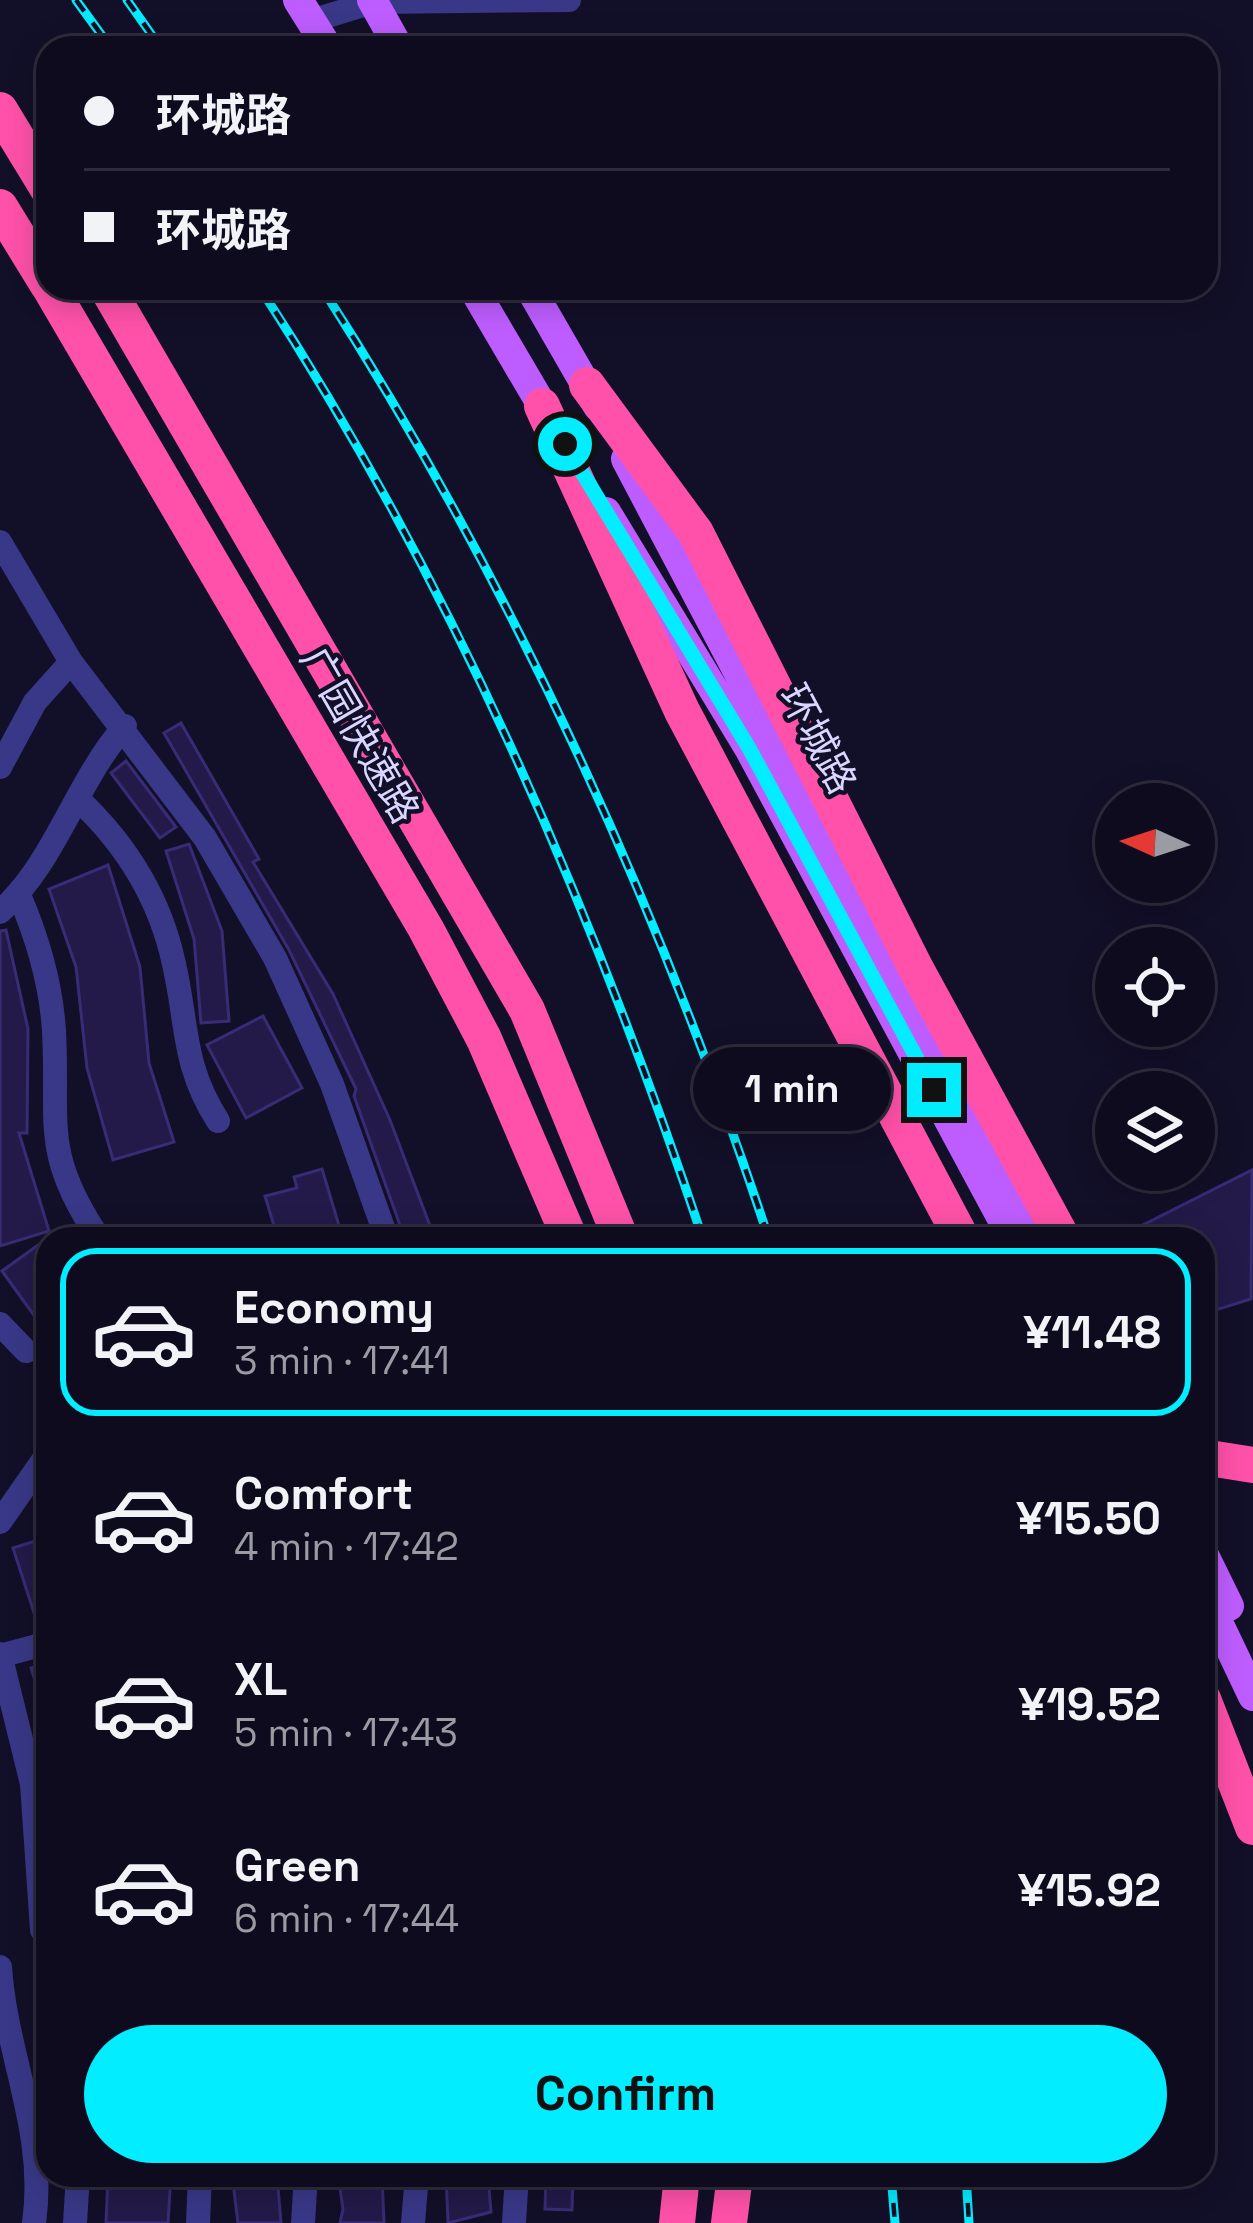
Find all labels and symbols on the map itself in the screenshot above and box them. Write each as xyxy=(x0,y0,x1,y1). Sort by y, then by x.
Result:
route start xyxy=(538,417,592,471)
street label: 广园快速路 xyxy=(290,638,430,832)
street label: 环城路 xyxy=(769,676,867,802)
north arrow xyxy=(1095,783,1215,903)
callout: 1 min xyxy=(694,1048,892,1132)
route end xyxy=(907,1063,961,1117)

